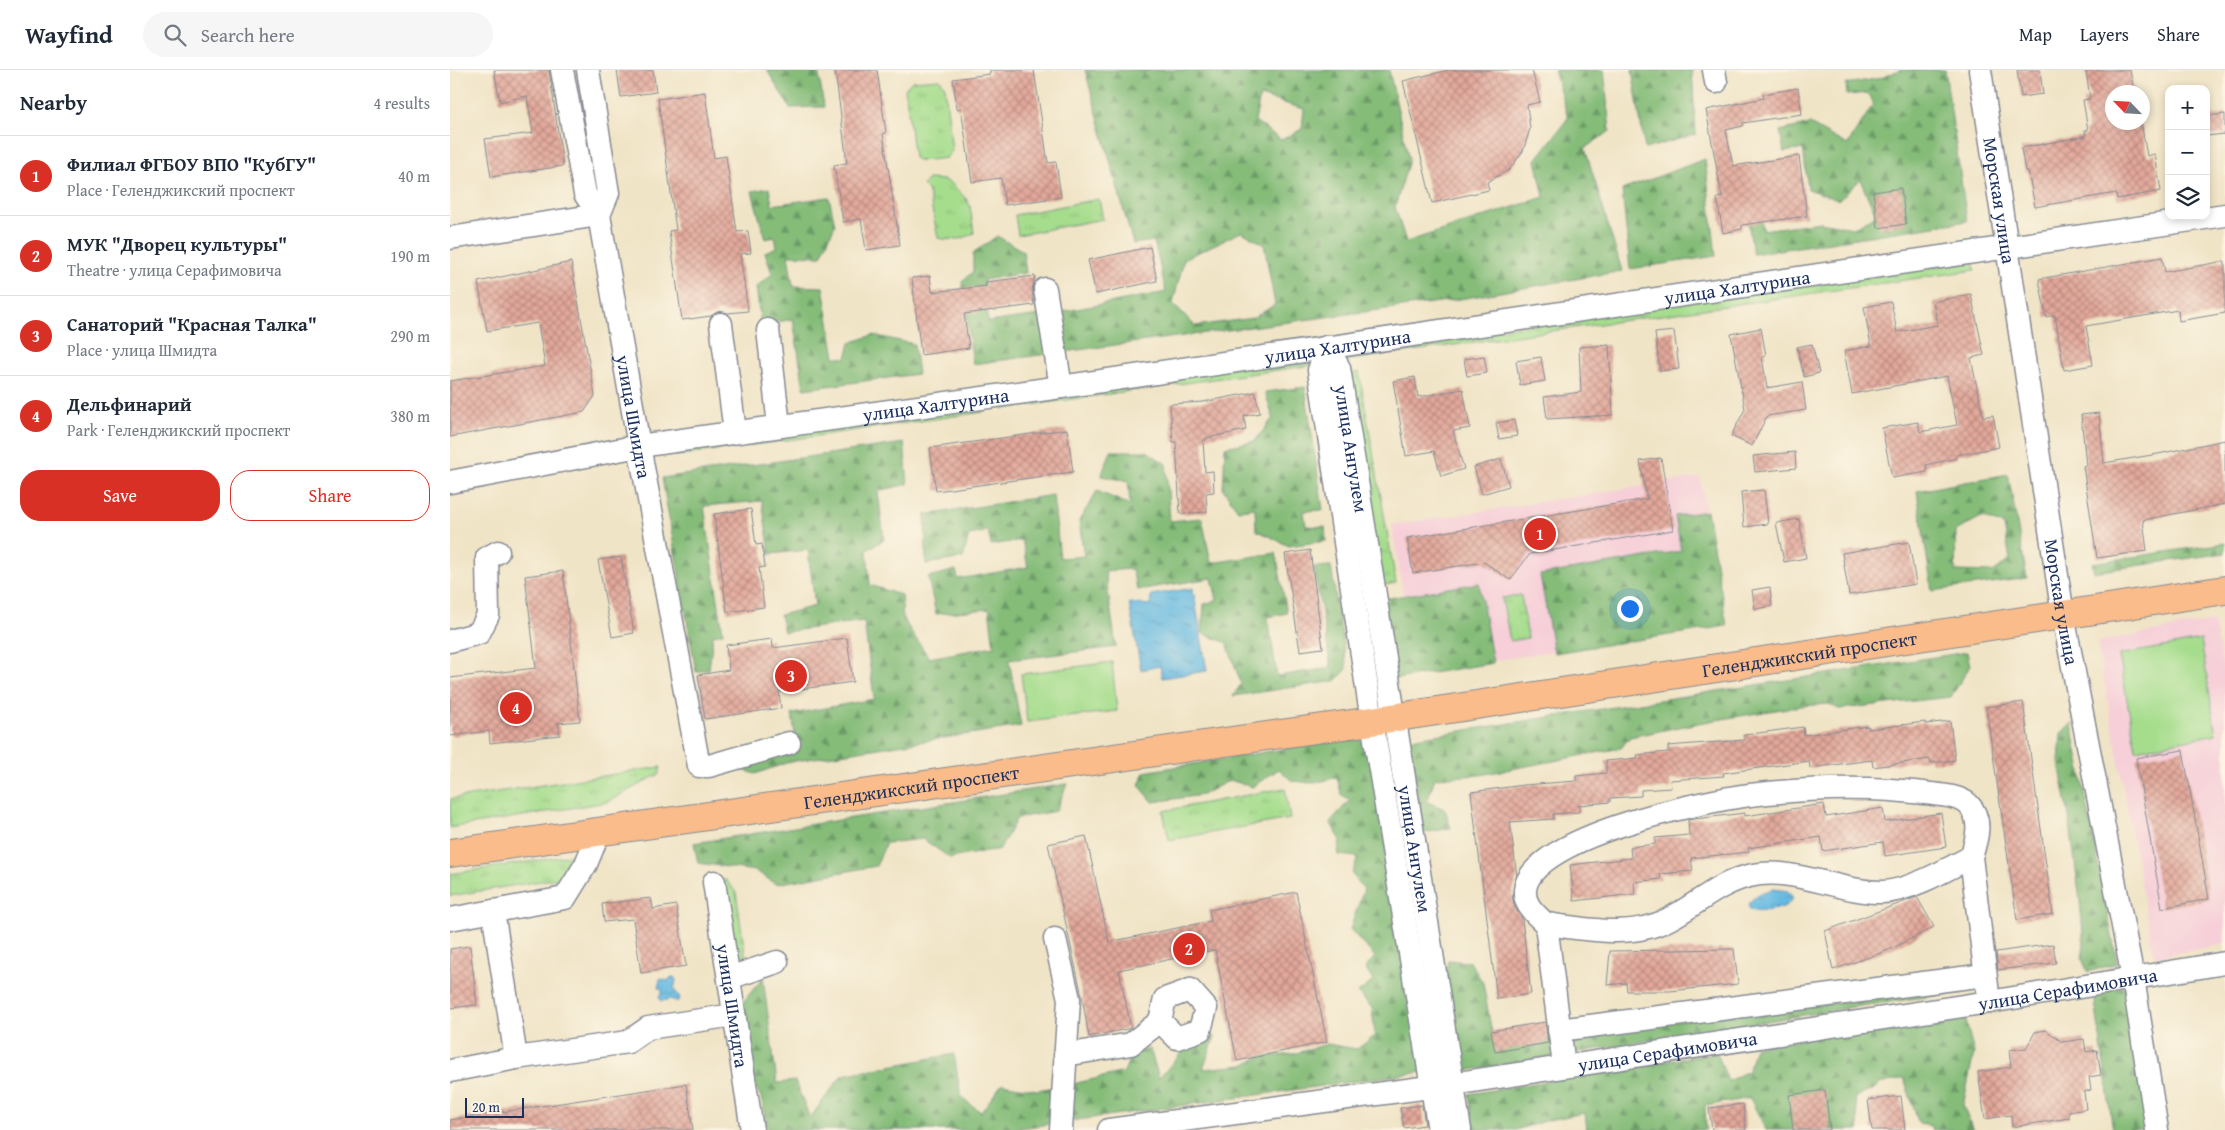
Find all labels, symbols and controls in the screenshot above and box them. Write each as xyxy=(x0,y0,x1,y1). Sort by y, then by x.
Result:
search box xyxy=(143,12,493,57)
text: Wayfind xyxy=(25,17,113,52)
icon: search xyxy=(161,21,189,49)
text: Search here xyxy=(201,21,295,49)
text: Map xyxy=(2019,21,2052,48)
text: Layers xyxy=(2080,21,2129,48)
text: Share xyxy=(2157,21,2200,48)
north arrow xyxy=(2105,85,2150,130)
map controls xyxy=(2165,85,2210,220)
button: + xyxy=(2165,85,2210,130)
text: Nearby xyxy=(20,87,87,118)
text: 4 results xyxy=(373,91,430,115)
button: − xyxy=(2165,130,2210,175)
street label: Морская улица xyxy=(1976,135,2023,266)
text: Филиал ФГБОУ ВПО "КубГУ" xyxy=(67,150,316,178)
text: 1 xyxy=(32,164,40,188)
text: 40 m xyxy=(398,164,430,188)
button: layers xyxy=(2165,175,2210,220)
text: Place · Геленджикский проспект xyxy=(67,178,295,202)
text: МУК "Дворец культуры" xyxy=(67,230,287,258)
text: 2 xyxy=(32,244,40,268)
text: 190 m xyxy=(390,244,430,268)
text: Theatre · улица Серафимовича xyxy=(67,258,282,282)
street label: улица Халтурина xyxy=(1661,262,1812,312)
text: Санаторий "Красная Талка" xyxy=(67,310,317,338)
street label: улица Халтурина xyxy=(1262,322,1412,371)
text: 3 xyxy=(32,324,40,348)
text: 290 m xyxy=(390,324,430,348)
text: Place · улица Шмидта xyxy=(67,338,217,362)
street label: улица Шмидта xyxy=(609,352,659,481)
street label: улица Халтурина xyxy=(860,380,1011,429)
street label: улица Ангулем xyxy=(1328,382,1376,515)
text: Дельфинарий xyxy=(67,390,192,418)
text: 4 xyxy=(32,404,40,428)
text: 380 m xyxy=(390,404,430,428)
text: Park · Геленджикский проспект xyxy=(67,418,290,442)
button: Save xyxy=(20,470,220,521)
button: Share xyxy=(230,470,430,521)
pin: 1 xyxy=(1524,515,1556,553)
street label: Морская улица xyxy=(2038,537,2086,667)
your location xyxy=(1617,596,1643,622)
street label: Геленджикский проспект xyxy=(1700,623,1920,684)
pin: 3 xyxy=(775,657,807,695)
pin: 4 xyxy=(500,689,532,727)
street label: Геленджикский проспект xyxy=(802,758,1022,816)
street label: улица Ангулем xyxy=(1391,782,1439,915)
pin: 2 xyxy=(1173,930,1205,968)
street label: улица Шмидта xyxy=(709,941,756,1069)
street label: улица Серафимовича xyxy=(1975,960,2159,1018)
street label: улица Серафимовича xyxy=(1575,1024,1759,1079)
scale bar xyxy=(465,1095,524,1118)
text: 20 m xyxy=(472,1097,500,1117)

